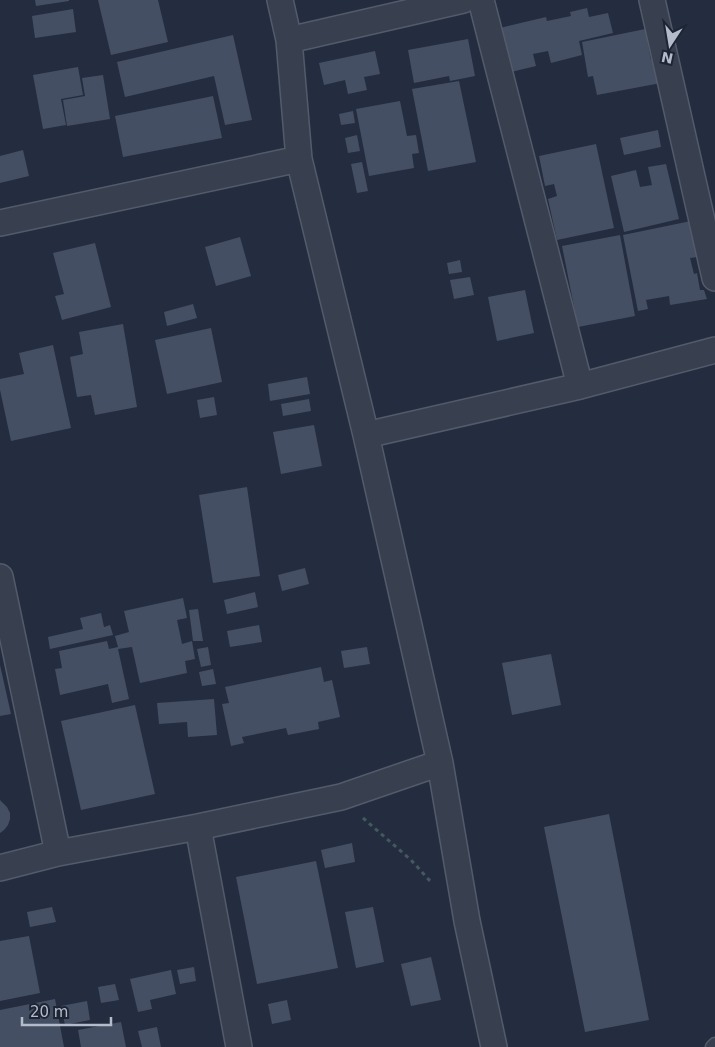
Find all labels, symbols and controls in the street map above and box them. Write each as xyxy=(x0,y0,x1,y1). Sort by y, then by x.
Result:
north arrow xyxy=(645,20,695,70)
text: N xyxy=(660,49,675,67)
scale bar xyxy=(22,994,111,1026)
text: 20 m xyxy=(30,1003,68,1021)

